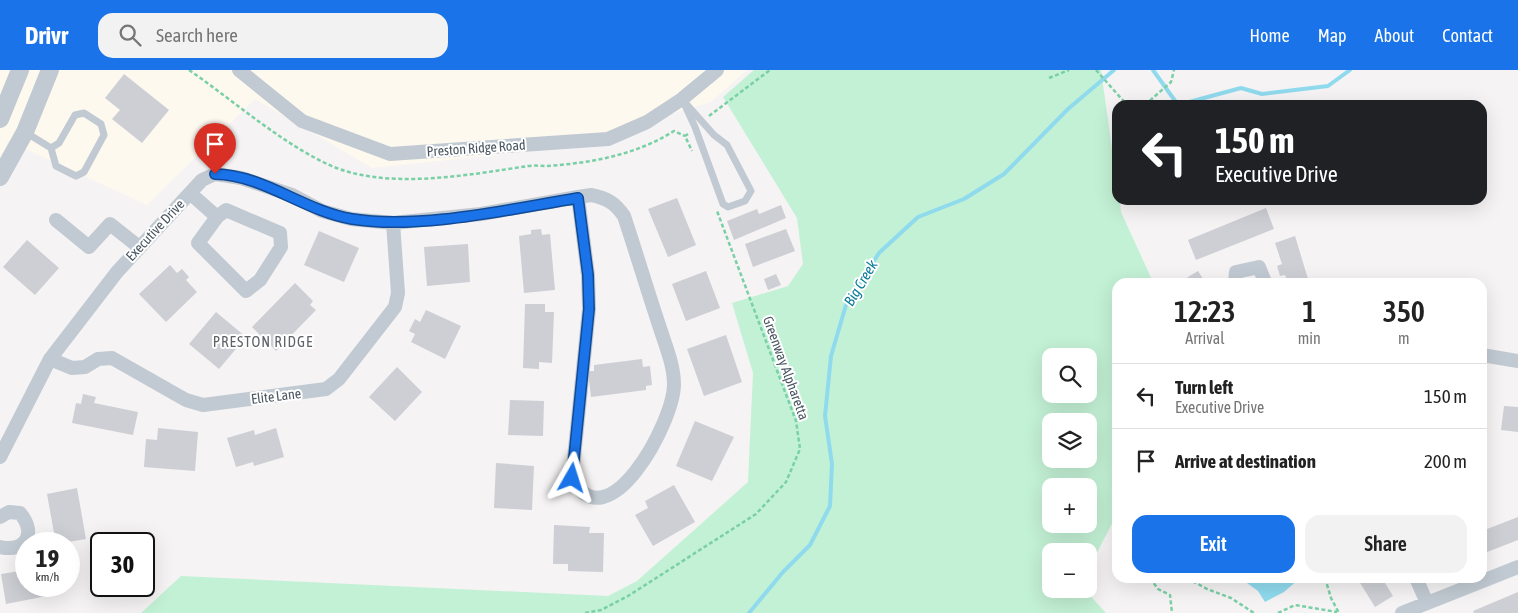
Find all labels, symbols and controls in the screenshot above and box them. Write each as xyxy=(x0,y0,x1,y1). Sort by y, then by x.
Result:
search box xyxy=(98,13,448,58)
icon: search xyxy=(116,21,144,49)
text: Drivr xyxy=(25,22,68,49)
text: Search here xyxy=(156,24,238,46)
text: Home xyxy=(1250,25,1290,46)
text: Map xyxy=(1318,25,1347,46)
text: About xyxy=(1375,25,1414,46)
text: Contact xyxy=(1442,25,1493,46)
icon: left xyxy=(1132,120,1197,185)
text: 150 m xyxy=(1215,120,1294,160)
pin xyxy=(194,123,236,174)
icon: arrive xyxy=(201,130,229,158)
street label: Preston Ridge Road xyxy=(426,137,526,159)
text: Executive Drive xyxy=(1215,161,1338,187)
street label: Executive Drive xyxy=(123,196,187,264)
water label: Big Creek xyxy=(840,256,881,309)
text: 12:23 xyxy=(1174,294,1236,328)
text: 1 xyxy=(1302,294,1316,328)
text: 350 xyxy=(1383,294,1425,328)
street label: Greenway Alpharetta xyxy=(760,314,812,422)
text: Arrival xyxy=(1185,329,1224,347)
text: min xyxy=(1298,329,1321,347)
text: m xyxy=(1398,329,1410,347)
district label: PRESTON RIDGE xyxy=(213,333,313,350)
map controls xyxy=(1042,348,1097,598)
button: search xyxy=(1042,348,1097,403)
text: Turn left xyxy=(1175,376,1233,398)
icon: left xyxy=(1132,382,1160,410)
street label: Elite Lane xyxy=(250,385,302,407)
text: 150 m xyxy=(1424,385,1467,407)
text: Executive Drive xyxy=(1175,398,1264,416)
button: layers xyxy=(1042,413,1097,468)
icon: arrive xyxy=(1132,447,1160,475)
text: Arrive at destination xyxy=(1175,450,1316,472)
text: 200 m xyxy=(1424,450,1467,472)
position arrow xyxy=(545,451,597,503)
button: + xyxy=(1042,478,1097,533)
button: Exit xyxy=(1132,515,1295,573)
button: Share xyxy=(1305,515,1467,573)
speed limit sign: 30 xyxy=(90,532,155,597)
button: − xyxy=(1042,543,1097,598)
text: 19 xyxy=(36,544,59,572)
text: km/h xyxy=(36,570,59,584)

